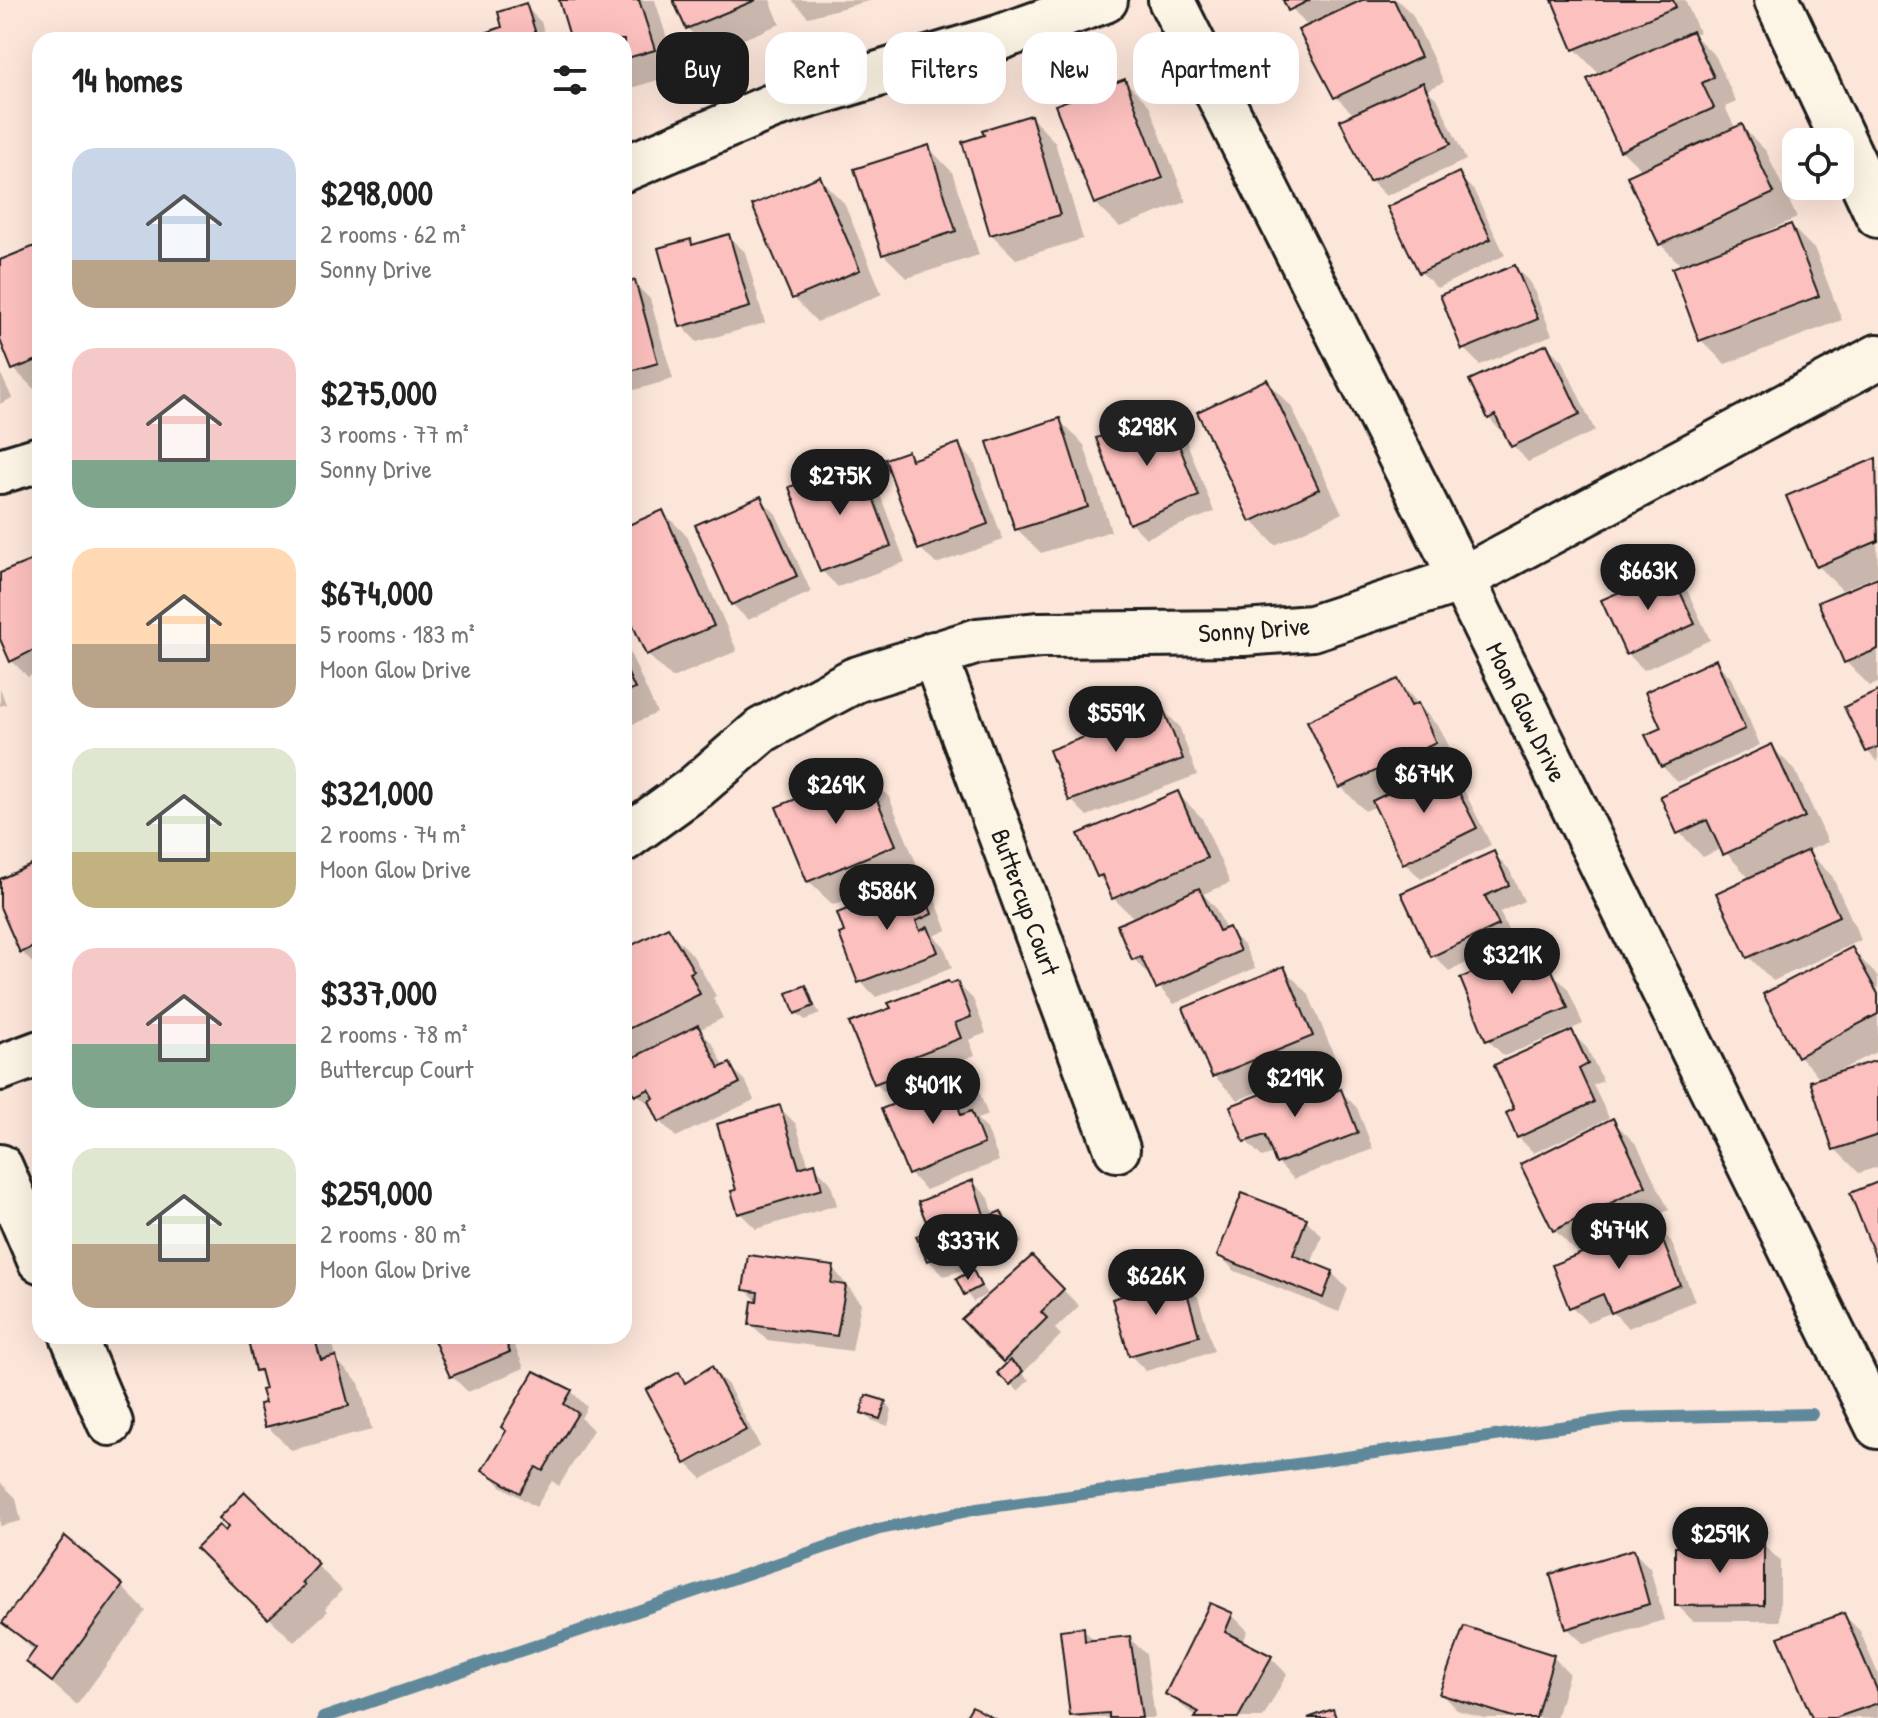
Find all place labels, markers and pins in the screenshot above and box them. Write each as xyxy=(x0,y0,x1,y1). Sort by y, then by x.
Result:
pin: $298K xyxy=(1091,400,1203,468)
pin: $275K xyxy=(784,449,896,517)
pin: $663K xyxy=(1592,544,1704,612)
pin: $559K xyxy=(1060,686,1172,754)
pin: $674K xyxy=(1368,747,1480,815)
pin: $269K xyxy=(780,758,892,826)
pin: $586K xyxy=(831,864,943,932)
pin: $321K xyxy=(1456,928,1568,996)
pin: $219K xyxy=(1239,1051,1351,1119)
pin: $401K xyxy=(877,1058,989,1126)
pin: $474K xyxy=(1563,1203,1675,1271)
pin: $337K xyxy=(912,1214,1024,1282)
pin: $626K xyxy=(1100,1249,1212,1317)
pin: $259K xyxy=(1664,1507,1776,1575)

